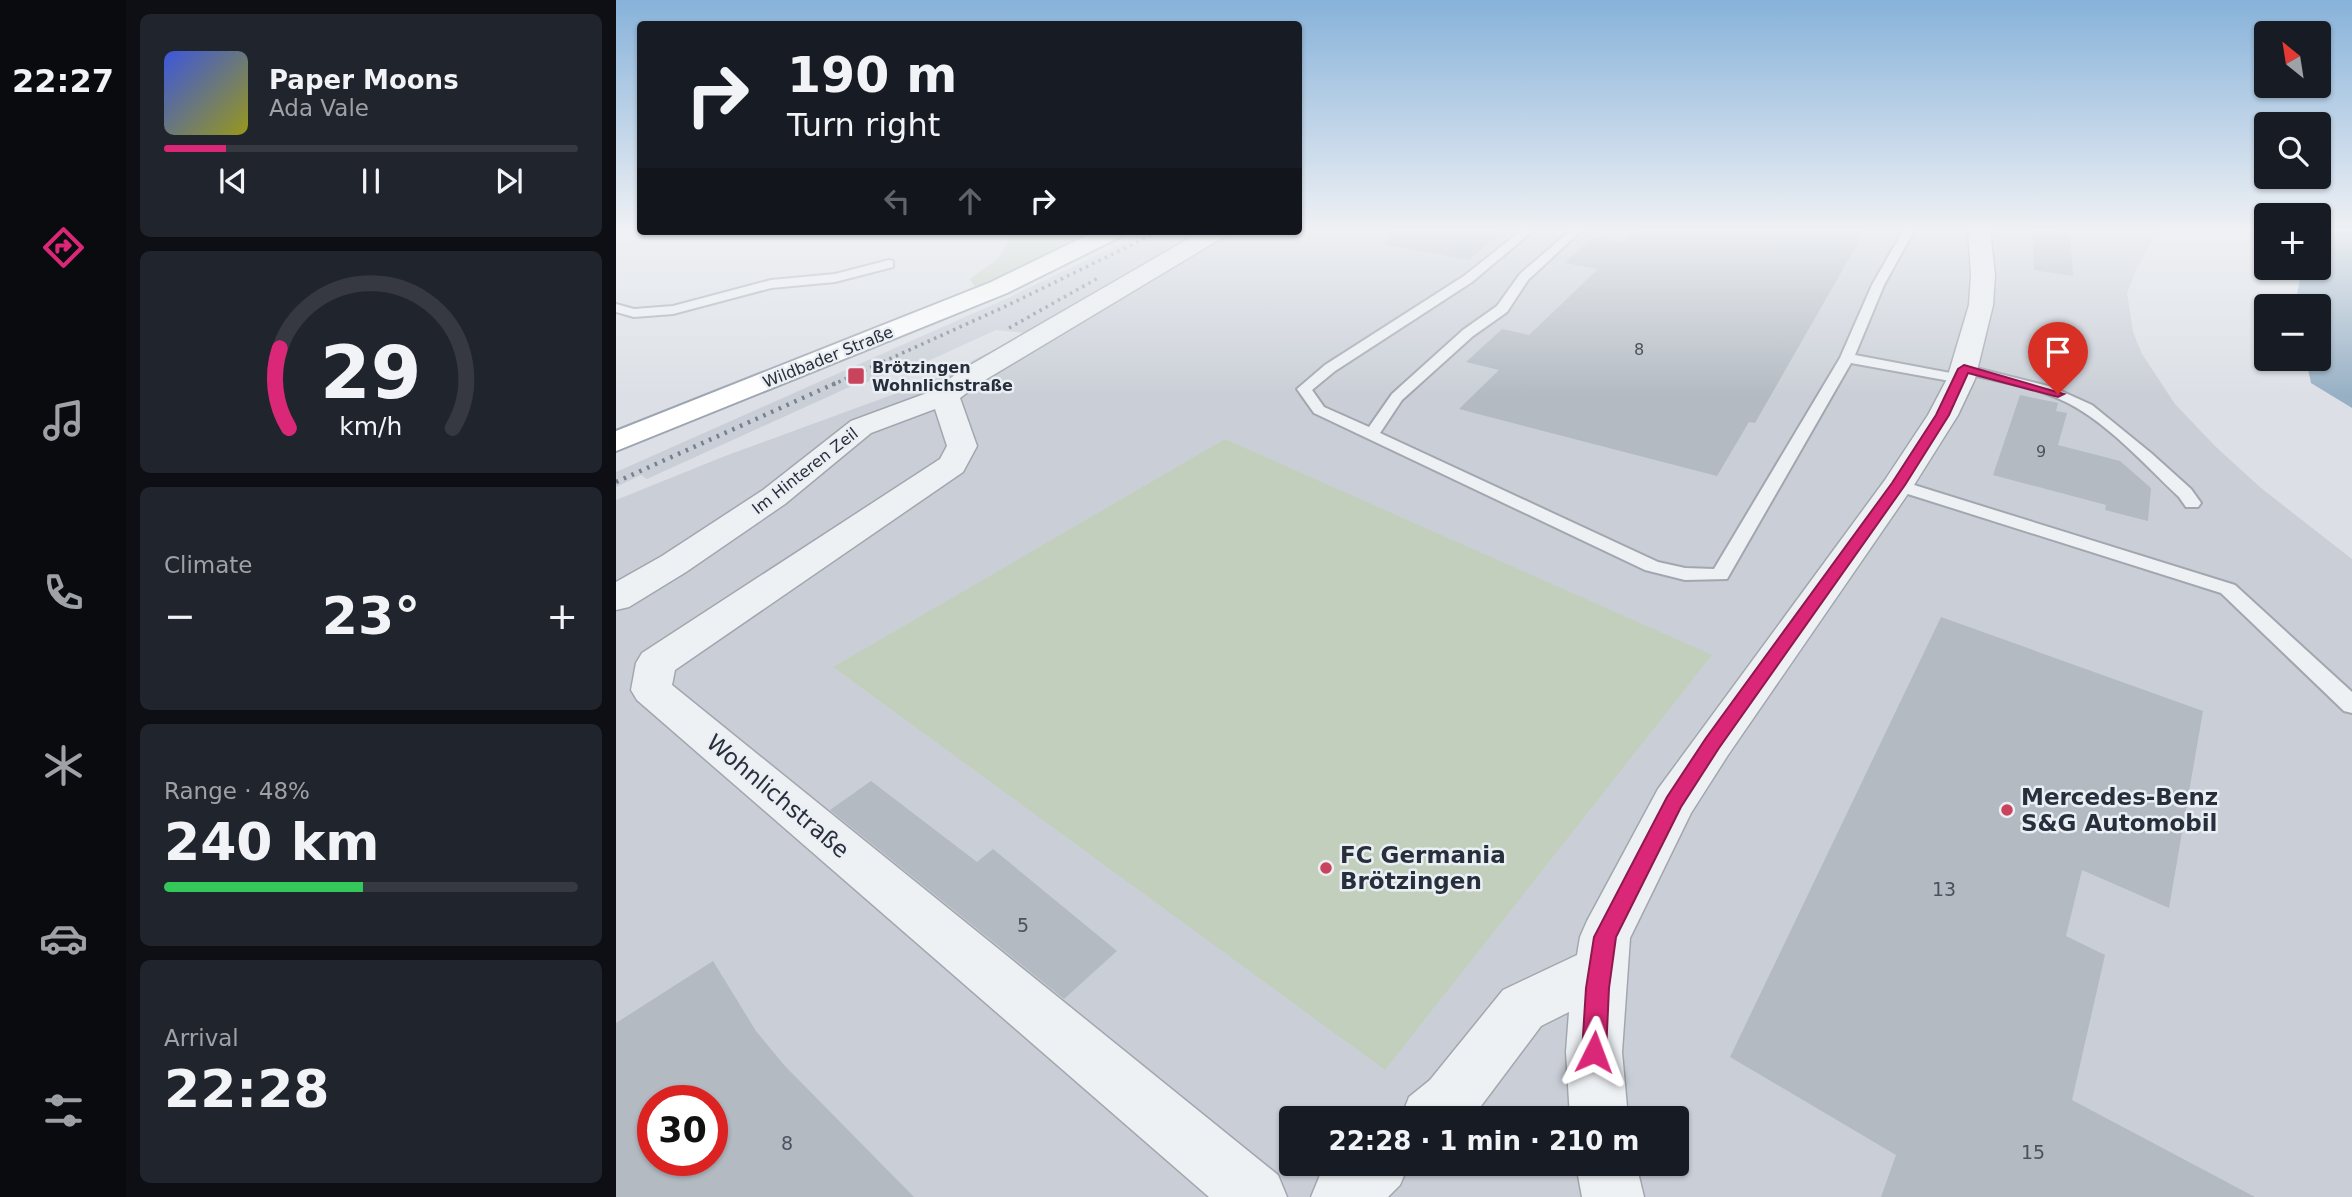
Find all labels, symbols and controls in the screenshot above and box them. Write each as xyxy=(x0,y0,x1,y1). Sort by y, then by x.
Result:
north arrow xyxy=(2254,21,2331,98)
map controls xyxy=(2254,21,2331,371)
text: 190 m xyxy=(787,47,957,104)
icon: right xyxy=(672,49,763,140)
text: 22:27 xyxy=(12,62,114,100)
text: Paper Moons xyxy=(269,65,459,95)
text: Ada Vale xyxy=(269,95,369,121)
text: Turn right xyxy=(787,106,940,144)
button: search xyxy=(2254,112,2331,189)
icon: previous xyxy=(214,162,252,200)
icon: pause xyxy=(352,162,390,200)
icon: next xyxy=(490,162,528,200)
icon: left xyxy=(878,182,916,220)
icon: ahead xyxy=(951,182,989,220)
icon: right xyxy=(1024,182,1062,220)
button: + xyxy=(2254,203,2331,280)
icon: directions xyxy=(39,223,88,272)
button: − xyxy=(2254,294,2331,371)
street label: Wildbader Straße xyxy=(760,322,896,392)
pin xyxy=(2028,322,2088,394)
text: 29 xyxy=(320,330,422,415)
icon: arrive xyxy=(2039,333,2077,371)
house number: 8 xyxy=(1634,340,1644,359)
place label: Brötzingen Wohnlichstraße xyxy=(872,358,1013,395)
marker: Brötzingen Wohnlichstraße xyxy=(846,366,866,386)
icon: music xyxy=(39,396,88,445)
text: km/h xyxy=(339,412,403,441)
street label: Im Hinteren Zeil xyxy=(748,424,862,518)
house number: 9 xyxy=(2036,442,2046,461)
text: Climate xyxy=(164,552,253,578)
icon: phone xyxy=(39,568,88,617)
text: 23° xyxy=(322,586,420,646)
text: − xyxy=(164,594,196,638)
text: + xyxy=(546,594,578,638)
street label: Wohnlichstraße xyxy=(702,729,854,863)
icon: climate xyxy=(39,741,88,790)
text: Range · 48% xyxy=(164,778,310,804)
place label: Mercedes-Benz S&G Automobil xyxy=(2021,784,2218,836)
marker: Mercedes-Benz S&G Automobil xyxy=(1999,802,2015,818)
text: 240 km xyxy=(164,812,379,872)
place label: FC Germania Brötzingen xyxy=(1340,842,1506,894)
marker: FC Germania Brötzingen xyxy=(1318,860,1334,876)
house number: 13 xyxy=(1932,878,1956,900)
icon: car xyxy=(39,914,88,963)
house number: 5 xyxy=(1017,914,1029,936)
position arrow xyxy=(1557,1015,1631,1089)
text: Arrival xyxy=(164,1025,239,1051)
text: 22:28 xyxy=(164,1059,330,1119)
speed limit sign: 30 xyxy=(637,1085,728,1176)
icon: filters xyxy=(39,1086,88,1135)
text: 22:28 · 1 min · 210 m xyxy=(1329,1126,1639,1156)
house number: 8 xyxy=(781,1132,793,1154)
house number: 15 xyxy=(2021,1141,2045,1163)

